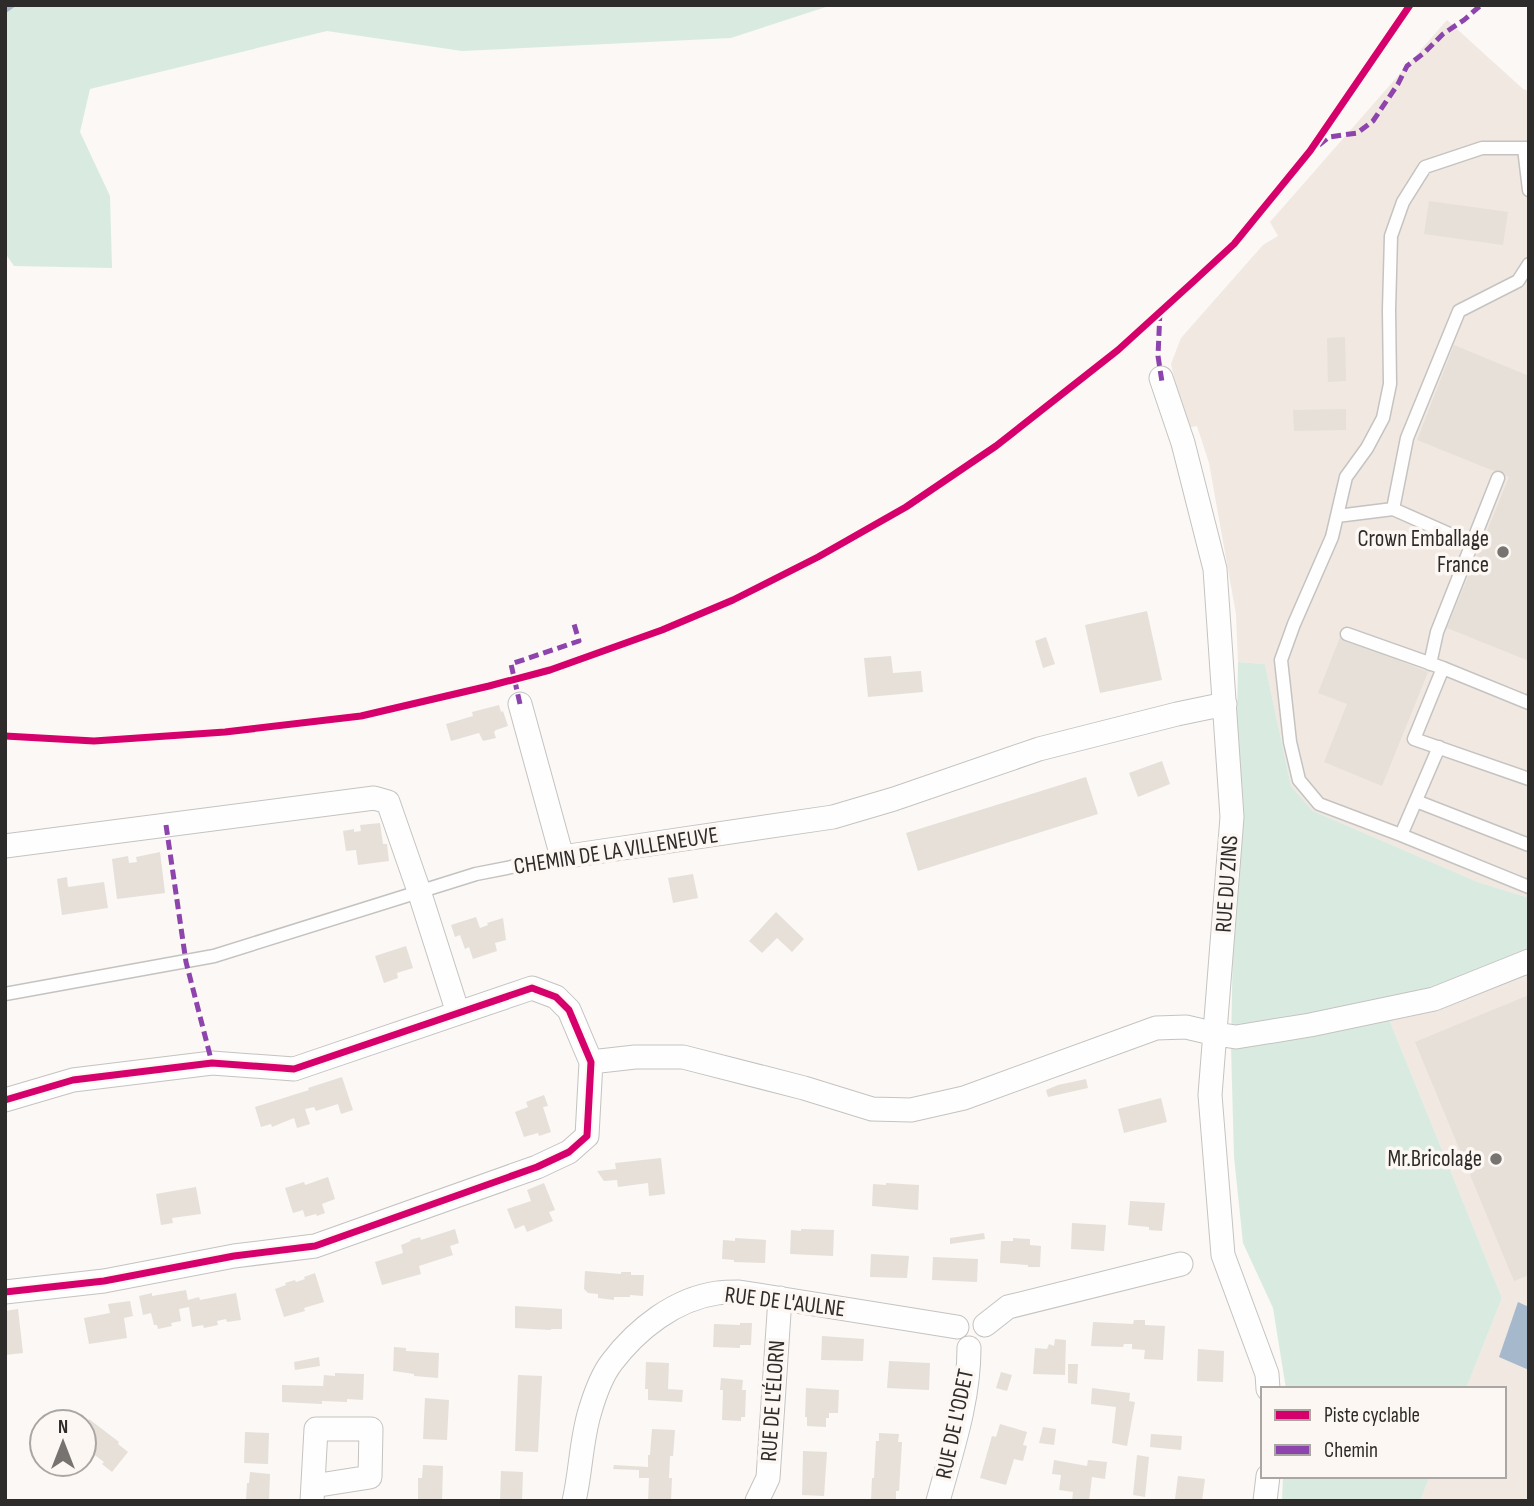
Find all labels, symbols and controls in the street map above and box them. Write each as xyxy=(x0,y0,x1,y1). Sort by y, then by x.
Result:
place label: Crown Emballage France xyxy=(1357,525,1489,579)
marker: Crown Emballage France xyxy=(1495,544,1511,560)
street label: CHEMIN DE LA VILLENEUVE xyxy=(512,821,720,881)
street label: RUE DU ZINS xyxy=(1210,835,1244,933)
place label: Mr.Bricolage xyxy=(1387,1145,1482,1173)
marker: Mr.Bricolage xyxy=(1488,1151,1504,1167)
street label: RUE DE L'AULNE xyxy=(723,1281,847,1323)
street label: RUE DE L'ÉLORN xyxy=(755,1339,791,1463)
street label: RUE DE L'ODET xyxy=(930,1366,980,1482)
legend xyxy=(1261,1387,1506,1478)
text: Piste cyclable xyxy=(1324,1403,1420,1428)
north arrow xyxy=(28,1408,98,1478)
text: N xyxy=(58,1416,68,1439)
text: Chemin xyxy=(1324,1438,1378,1463)

